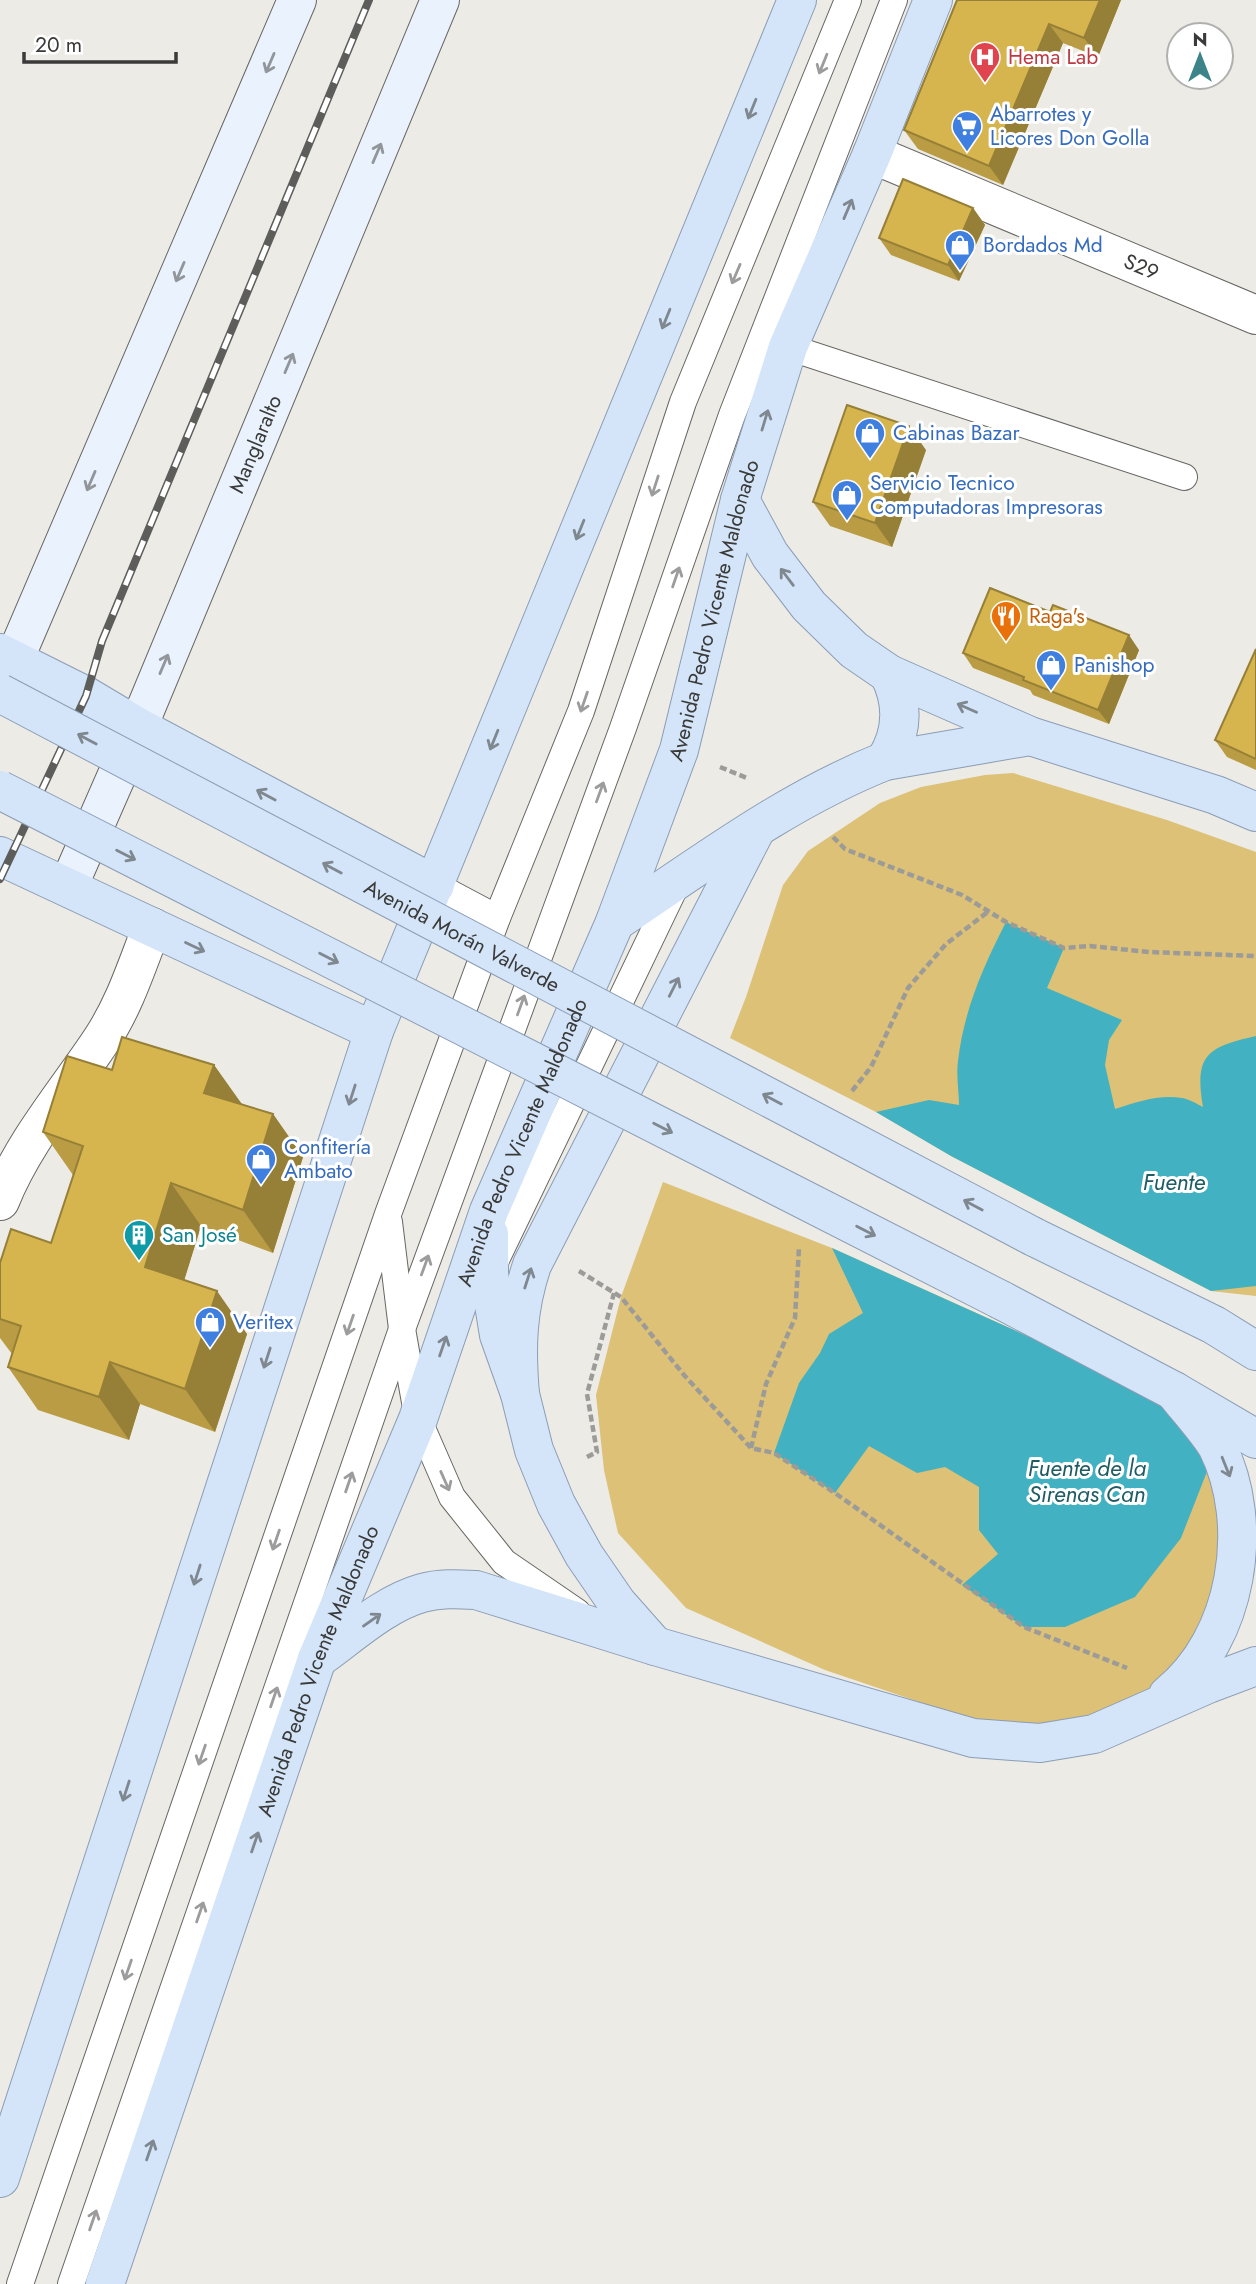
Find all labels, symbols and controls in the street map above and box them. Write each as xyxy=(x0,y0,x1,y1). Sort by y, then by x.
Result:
scale bar xyxy=(24,21,177,65)
north arrow xyxy=(1165,21,1235,91)
text: N xyxy=(1192,26,1208,53)
text: 20 m xyxy=(35,30,82,60)
hospital icon: Hema Lab xyxy=(968,40,1002,84)
place label: Hema Lab xyxy=(1008,42,1098,72)
one-way arrow xyxy=(263,51,276,73)
one-way arrow xyxy=(816,52,829,74)
one-way arrow xyxy=(745,97,758,119)
place label: Abarrotes y Licores Don Golla xyxy=(990,99,1149,153)
supermarket icon: Abarrotes y Licores Don Golla xyxy=(950,109,984,153)
one-way arrow xyxy=(371,143,384,164)
one-way arrow xyxy=(842,198,855,220)
shop icon: Bordados Md xyxy=(943,228,977,272)
place label: Bordados Md xyxy=(983,230,1103,260)
street label: S29 xyxy=(1119,246,1163,288)
one-way arrow xyxy=(173,261,186,282)
one-way arrow xyxy=(729,262,742,284)
one-way arrow xyxy=(659,308,672,330)
one-way arrow xyxy=(284,353,297,374)
street label: Manglaralto xyxy=(222,390,289,498)
one-way arrow xyxy=(760,410,772,432)
shop icon: Cabinas Bazar xyxy=(853,416,887,460)
place label: Cabinas Bazar xyxy=(893,418,1020,448)
street label: Avenida Pedro Vicente Maldonado xyxy=(661,456,767,765)
place label: Servicio Tecnico Computadoras Impresoras xyxy=(870,468,1103,522)
one-way arrow xyxy=(84,470,97,491)
one-way arrow xyxy=(648,475,660,497)
shop icon: Servicio Tecnico Computadoras Impresoras xyxy=(830,478,864,522)
one-way arrow xyxy=(573,518,586,540)
one-way arrow xyxy=(671,567,683,589)
one-way arrow xyxy=(779,568,794,587)
restaurant icon: Raga's xyxy=(989,599,1023,643)
place label: Raga's xyxy=(1029,601,1085,631)
shop icon: Panishop xyxy=(1034,648,1068,692)
place label: Panishop xyxy=(1074,650,1154,680)
one-way arrow xyxy=(159,653,172,675)
one-way arrow xyxy=(577,691,589,713)
one-way arrow xyxy=(957,701,978,714)
one-way arrow xyxy=(487,729,500,751)
one-way arrow xyxy=(78,732,98,746)
one-way arrow xyxy=(595,781,607,803)
one-way arrow xyxy=(257,788,277,802)
one-way arrow xyxy=(115,848,136,862)
one-way arrow xyxy=(322,860,343,874)
street label: Avenida Morán Valverde xyxy=(359,872,565,1000)
one-way arrow xyxy=(184,941,205,954)
one-way arrow xyxy=(318,951,339,965)
one-way arrow xyxy=(668,977,682,998)
street label: Avenida Pedro Vicente Maldonado xyxy=(449,994,595,1290)
one-way arrow xyxy=(516,995,528,1017)
one-way arrow xyxy=(345,1084,358,1106)
one-way arrow xyxy=(762,1092,783,1105)
one-way arrow xyxy=(652,1121,673,1135)
place label: Confitería Ambato xyxy=(284,1132,371,1186)
shop icon: Confitería Ambato xyxy=(244,1142,278,1186)
water label: Fuente xyxy=(1143,1165,1206,1199)
one-way arrow xyxy=(964,1197,984,1211)
building icon: San José xyxy=(122,1218,156,1262)
place label: San José xyxy=(162,1220,237,1250)
one-way arrow xyxy=(855,1224,875,1238)
one-way arrow xyxy=(420,1254,432,1276)
one-way arrow xyxy=(522,1267,535,1289)
shop icon: Veritex xyxy=(193,1305,227,1349)
place label: Veritex xyxy=(233,1307,293,1337)
one-way arrow xyxy=(343,1313,355,1335)
one-way arrow xyxy=(438,1336,450,1358)
one-way arrow xyxy=(260,1347,272,1369)
water label: Fuente de la Sirenas Can xyxy=(1028,1451,1146,1511)
one-way arrow xyxy=(1221,1455,1234,1477)
one-way arrow xyxy=(439,1470,452,1492)
one-way arrow xyxy=(343,1471,356,1493)
street label: Avenida Pedro Vicente Maldonado xyxy=(250,1521,387,1821)
one-way arrow xyxy=(269,1528,281,1550)
one-way arrow xyxy=(189,1563,202,1585)
one-way arrow xyxy=(362,1613,381,1627)
one-way arrow xyxy=(268,1686,281,1708)
one-way arrow xyxy=(195,1743,207,1765)
one-way arrow xyxy=(119,1780,132,1802)
one-way arrow xyxy=(250,1831,262,1853)
one-way arrow xyxy=(194,1901,207,1923)
one-way arrow xyxy=(121,1959,133,1981)
one-way arrow xyxy=(145,2139,157,2161)
one-way arrow xyxy=(88,2209,100,2231)

